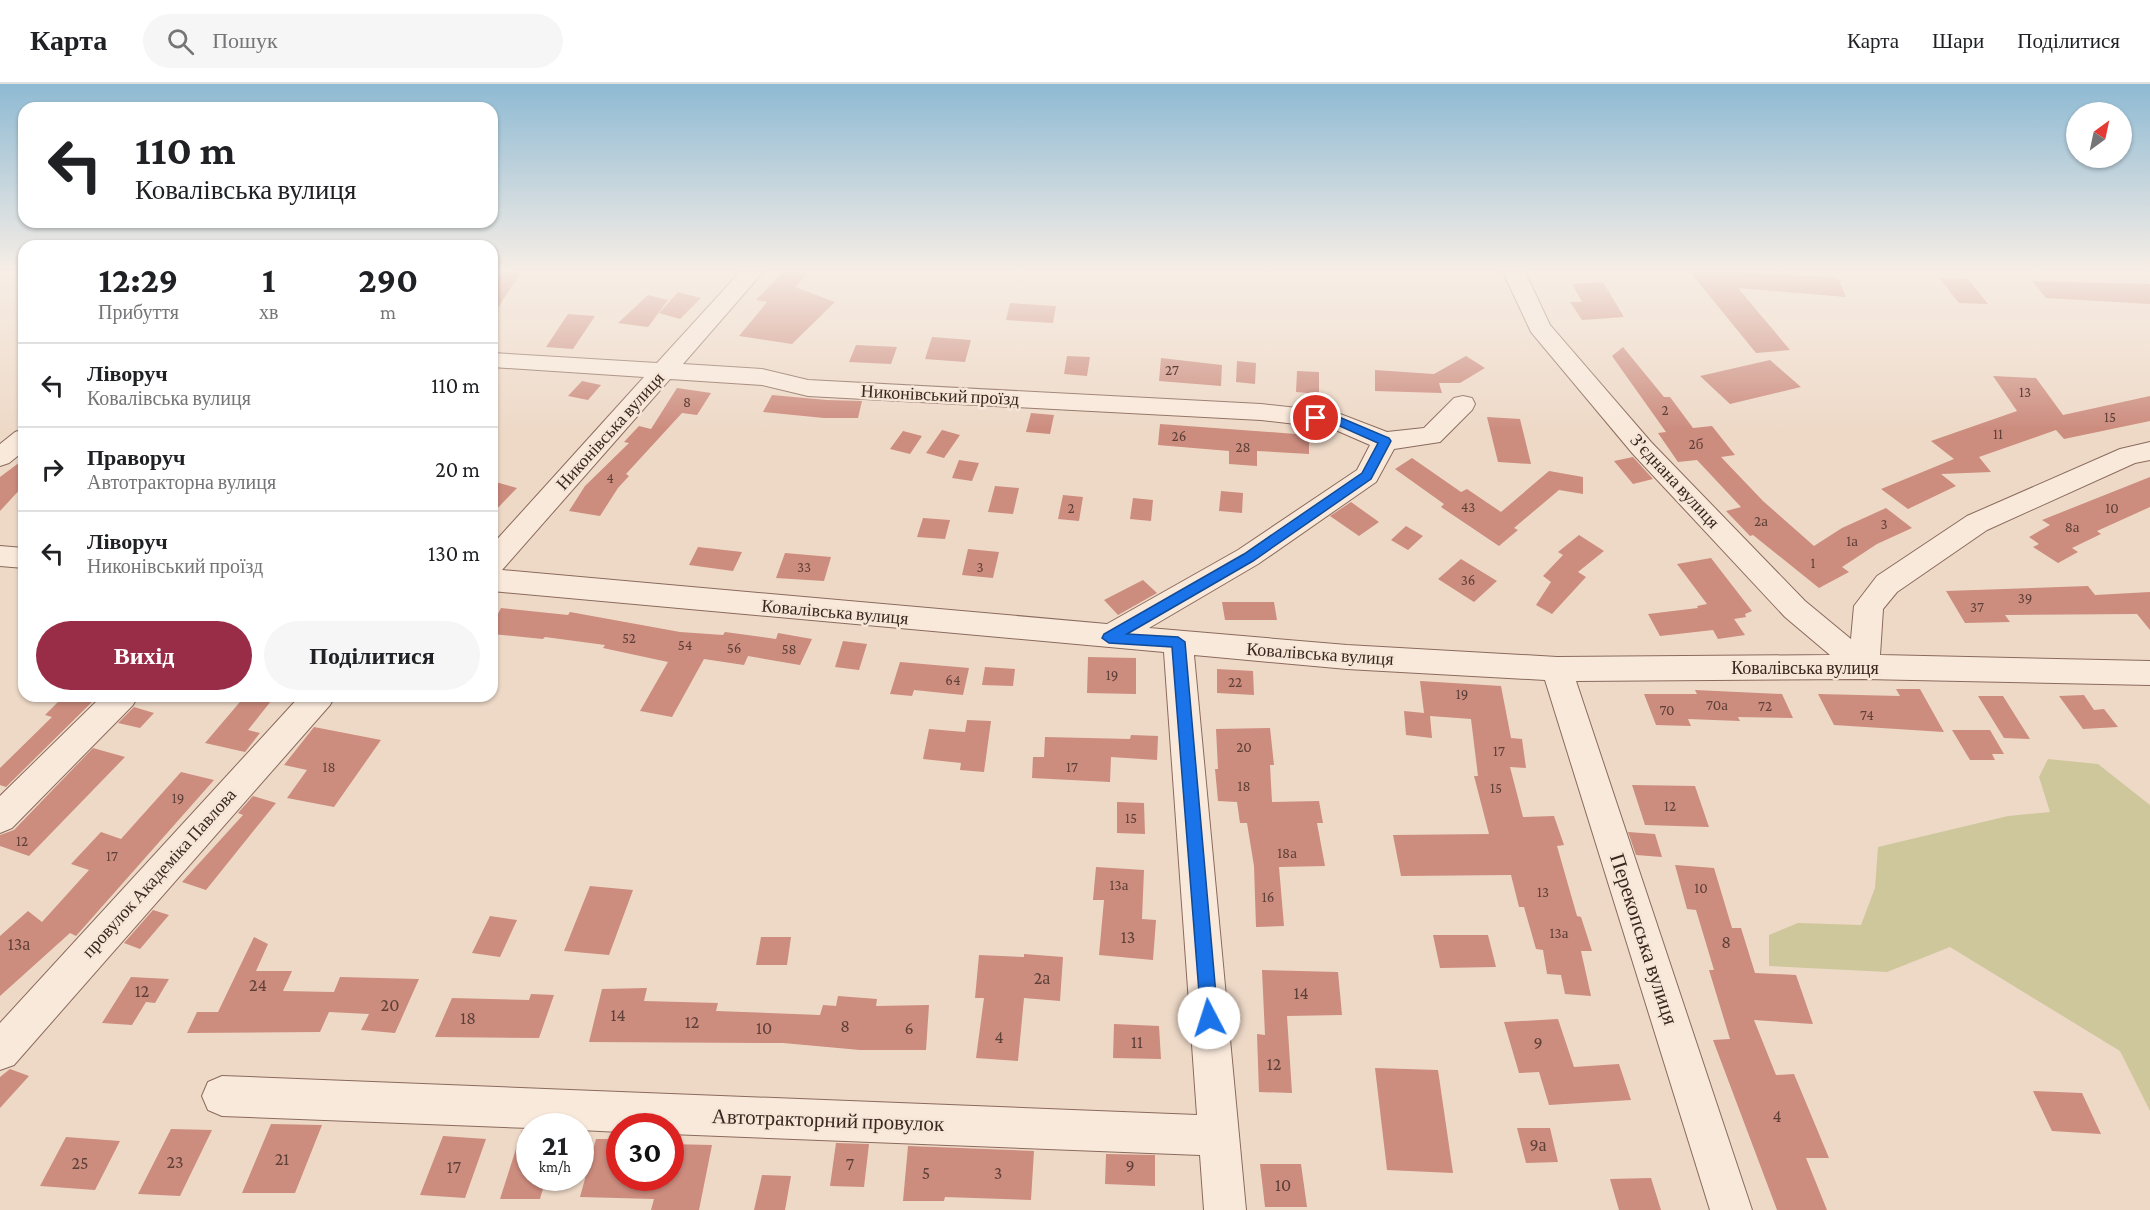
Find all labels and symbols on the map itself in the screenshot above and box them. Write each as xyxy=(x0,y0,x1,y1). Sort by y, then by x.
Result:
north arrow xyxy=(2066,102,2132,168)
house number: 27 xyxy=(1165,362,1179,378)
street label: Никонівська вулиця xyxy=(552,368,668,494)
street label: Никонівський проїзд xyxy=(860,381,1020,409)
house number: 13 xyxy=(2019,384,2031,400)
pin xyxy=(1290,392,1341,443)
house number: 8 xyxy=(683,394,691,410)
house number: 2 xyxy=(1661,402,1669,418)
house number: 15 xyxy=(2104,409,2116,425)
house number: 11 xyxy=(1993,426,2003,442)
house number: 26 xyxy=(1172,428,1186,444)
street label: З’єднана вулиця xyxy=(1626,430,1724,532)
house number: 2б xyxy=(1689,436,1704,452)
house number: 28 xyxy=(1235,439,1251,455)
house number: 4 xyxy=(606,470,614,486)
house number: 43 xyxy=(1461,499,1475,515)
house number: 2 xyxy=(1067,500,1075,516)
house number: 10 xyxy=(2105,500,2119,516)
house number: 2а xyxy=(1754,513,1768,529)
house number: 3 xyxy=(1880,516,1888,532)
house number: 8а xyxy=(2065,519,2080,535)
house number: 1а xyxy=(1846,533,1858,549)
house number: 1 xyxy=(1811,555,1816,571)
house number: 33 xyxy=(797,559,811,575)
house number: 3 xyxy=(976,559,984,575)
house number: 36 xyxy=(1461,572,1475,588)
house number: 39 xyxy=(2018,590,2032,606)
street label: Ковалівська вулиця xyxy=(761,596,909,628)
house number: 37 xyxy=(1970,599,1984,615)
house number: 52 xyxy=(622,630,636,646)
house number: 54 xyxy=(678,637,692,653)
street label: Ковалівська вулиця xyxy=(1246,639,1394,669)
house number: 56 xyxy=(727,640,741,656)
house number: 58 xyxy=(781,641,797,657)
street label: Ковалівська вулиця xyxy=(1731,658,1879,678)
house number: 19 xyxy=(1106,667,1118,683)
house number: 64 xyxy=(945,672,961,688)
house number: 22 xyxy=(1228,674,1242,690)
house number: 19 xyxy=(1456,686,1468,702)
house number: 70а xyxy=(1706,697,1728,713)
house number: 72 xyxy=(1758,698,1772,714)
house number: 70 xyxy=(1659,702,1675,718)
house number: 74 xyxy=(1860,707,1874,723)
house number: 20 xyxy=(1236,739,1252,755)
house number: 17 xyxy=(1493,743,1505,759)
house number: 18 xyxy=(322,759,336,775)
house number: 17 xyxy=(1066,759,1078,775)
house number: 18 xyxy=(1237,778,1251,794)
house number: 15 xyxy=(1490,780,1502,796)
street label: провулок Академіка Павлова xyxy=(78,785,240,961)
house number: 19 xyxy=(172,790,184,806)
house number: 12 xyxy=(1664,798,1676,814)
house number: 15 xyxy=(1125,810,1137,826)
house number: 12 xyxy=(16,833,28,849)
house number: 18а xyxy=(1277,845,1297,861)
house number: 17 xyxy=(106,848,118,864)
street label: Перекопська вулиця xyxy=(1605,850,1683,1028)
house number: 13а xyxy=(1110,877,1129,893)
house number: 10 xyxy=(1694,880,1708,896)
house number: 13 xyxy=(1537,884,1549,900)
house number: 16 xyxy=(1262,889,1274,905)
house number: 13а xyxy=(1550,925,1569,941)
house number: 13 xyxy=(1121,927,1135,947)
house number: 8 xyxy=(1721,932,1731,952)
house number: 13а xyxy=(8,934,30,954)
house number: 2а xyxy=(1034,968,1050,988)
house number: 24 xyxy=(249,975,267,995)
house number: 12 xyxy=(135,981,149,1001)
house number: 14 xyxy=(1293,983,1309,1003)
position arrow xyxy=(1177,986,1241,1050)
house number: 20 xyxy=(381,995,399,1015)
house number: 14 xyxy=(610,1005,626,1025)
house number: 18 xyxy=(460,1008,476,1028)
house number: 12 xyxy=(685,1012,699,1032)
house number: 8 xyxy=(840,1016,850,1036)
house number: 10 xyxy=(756,1018,772,1038)
house number: 6 xyxy=(904,1018,914,1038)
house number: 4 xyxy=(994,1027,1004,1047)
house number: 11 xyxy=(1131,1032,1143,1052)
house number: 9 xyxy=(1533,1033,1543,1053)
house number: 12 xyxy=(1267,1054,1281,1074)
street label: Автотракторний провулок xyxy=(711,1104,945,1136)
house number: 4 xyxy=(1772,1106,1782,1126)
speed limit sign: 30 xyxy=(606,1113,684,1191)
house number: 9а xyxy=(1529,1135,1547,1155)
house number: 21 xyxy=(275,1149,289,1169)
house number: 23 xyxy=(166,1152,184,1172)
house number: 25 xyxy=(71,1153,89,1173)
house number: 7 xyxy=(846,1154,854,1174)
house number: 9 xyxy=(1125,1156,1135,1176)
house number: 17 xyxy=(447,1157,461,1177)
house number: 5 xyxy=(922,1163,930,1183)
house number: 3 xyxy=(994,1163,1002,1183)
house number: 10 xyxy=(1275,1175,1291,1195)

